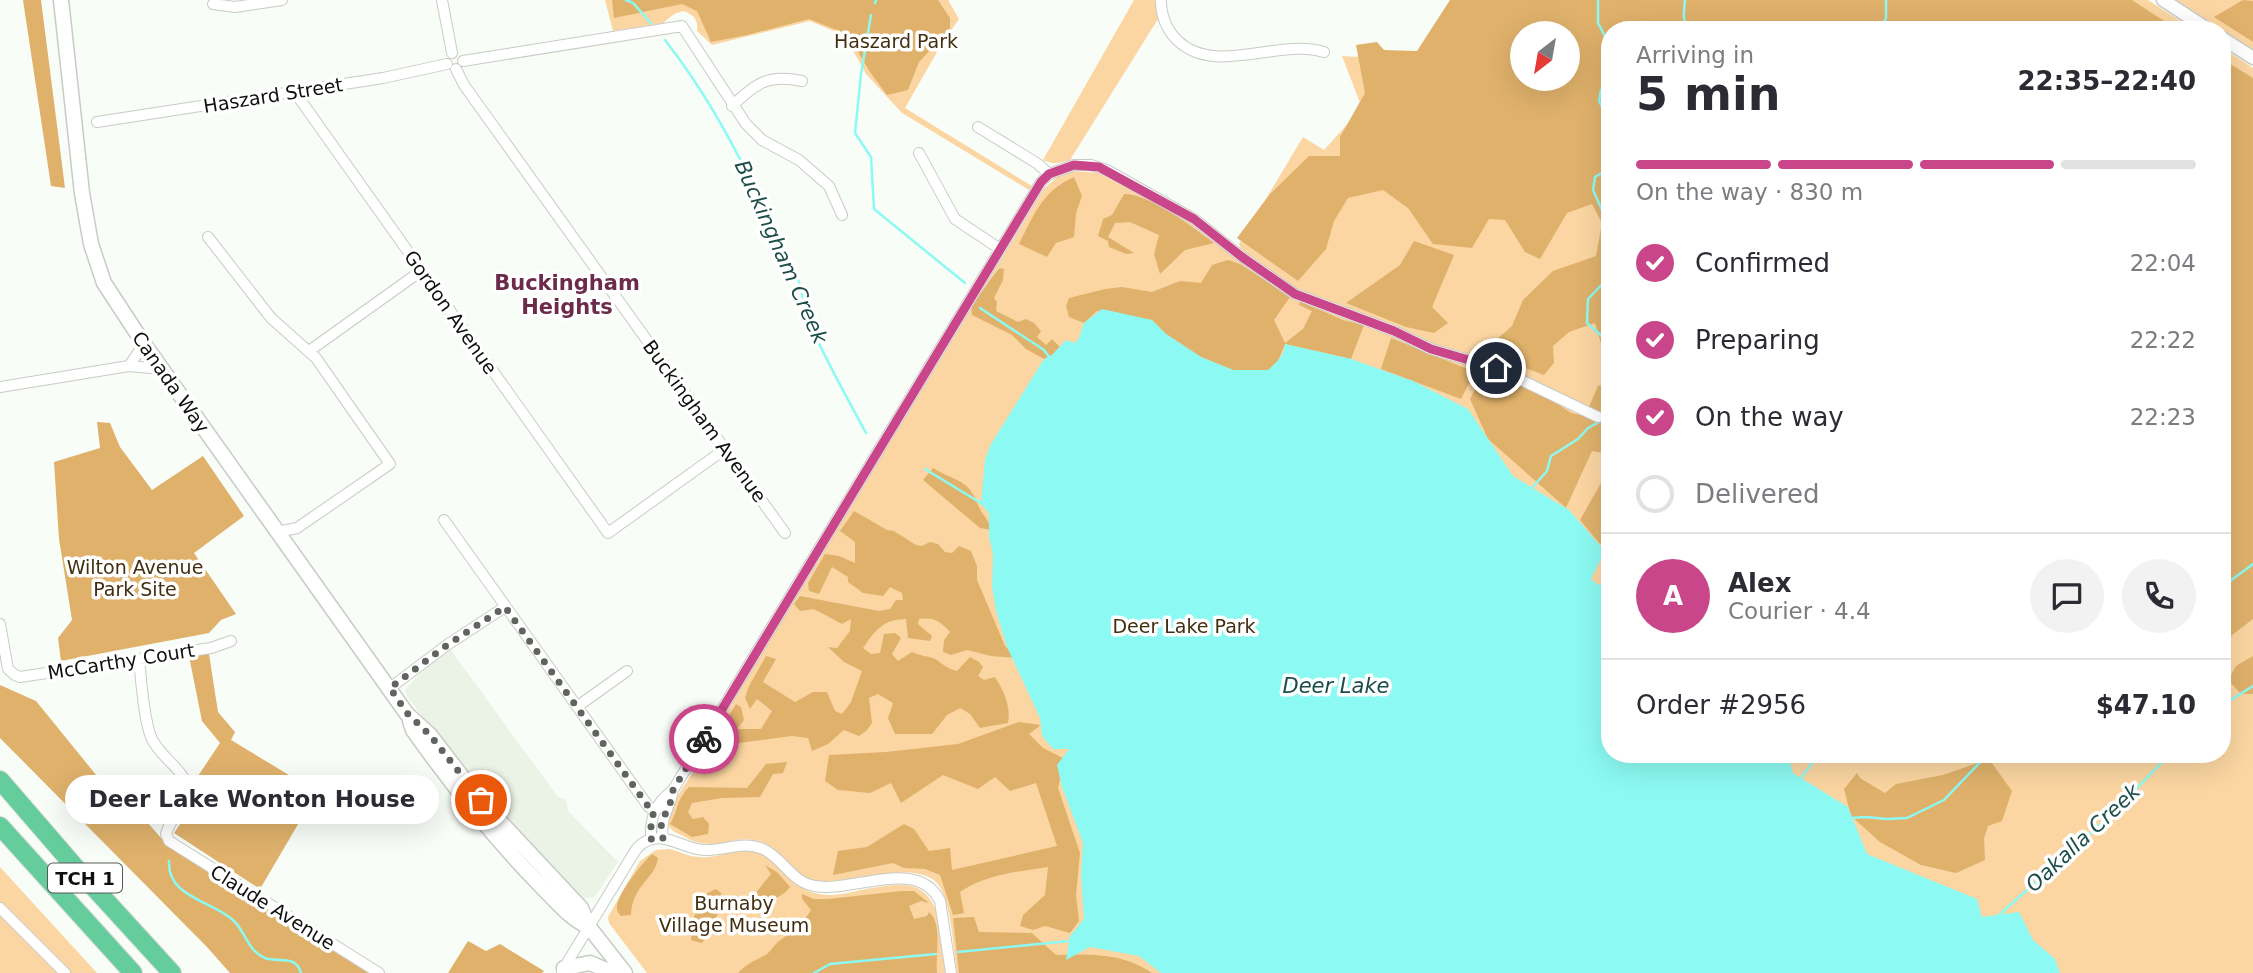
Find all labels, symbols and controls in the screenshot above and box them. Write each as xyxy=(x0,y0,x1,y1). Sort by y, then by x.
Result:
north arrow xyxy=(1510,21,1580,91)
map controls xyxy=(1510,21,1580,91)
park label: Haszard Park xyxy=(834,30,958,52)
text: Arriving in xyxy=(1636,42,1754,68)
text: 22:35–22:40 xyxy=(2017,66,2196,96)
text: 5 min xyxy=(1636,67,1780,121)
street label: Haszard Street xyxy=(202,73,344,117)
water label: Buckingham Creek xyxy=(730,156,833,348)
text: On the way · 830 m xyxy=(1636,179,1863,205)
icon: check xyxy=(1636,244,1674,282)
street label: Gordon Avenue xyxy=(400,246,502,378)
text: Confirmed xyxy=(1695,248,1830,278)
text: 22:04 xyxy=(2130,250,2196,276)
district label: Buckingham Heights xyxy=(494,271,640,319)
icon: check xyxy=(1636,321,1674,359)
text: Preparing xyxy=(1695,325,1820,355)
street label: Canada Way xyxy=(128,327,214,437)
text: 22:22 xyxy=(2130,327,2196,353)
street label: Buckingham Avenue xyxy=(639,336,771,506)
pin xyxy=(1466,338,1526,398)
icon: home xyxy=(1477,349,1515,387)
icon: check xyxy=(1636,398,1674,436)
text: On the way xyxy=(1695,402,1844,432)
text: 22:23 xyxy=(2130,404,2196,430)
text: Delivered xyxy=(1695,479,1819,509)
park label: Wilton Avenue Park Site xyxy=(67,556,203,600)
button: chat xyxy=(2030,559,2104,633)
button: phone xyxy=(2122,559,2196,633)
text: Alex xyxy=(1728,568,1791,598)
text: A xyxy=(1663,581,1683,611)
text: Courier · 4.4 xyxy=(1728,598,1871,624)
park label: Deer Lake Park xyxy=(1112,615,1256,637)
street label: McCarthy Court xyxy=(46,639,196,683)
water label: Deer Lake xyxy=(1283,674,1389,698)
text: Order #2956 xyxy=(1636,690,1806,720)
text: $47.10 xyxy=(2096,690,2196,720)
courier xyxy=(669,704,739,774)
icon: bike xyxy=(685,720,723,758)
pin xyxy=(451,770,511,830)
callout: Deer Lake Wonton House xyxy=(64,776,439,824)
water label: Oakalla Creek xyxy=(2021,779,2146,897)
icon: bag xyxy=(462,781,500,819)
text: Deer Lake Wonton House xyxy=(89,786,415,812)
street label: Claude Avenue xyxy=(207,860,339,954)
road number: TCH 1 xyxy=(48,864,122,892)
park label: Burnaby Village Museum xyxy=(659,892,809,936)

